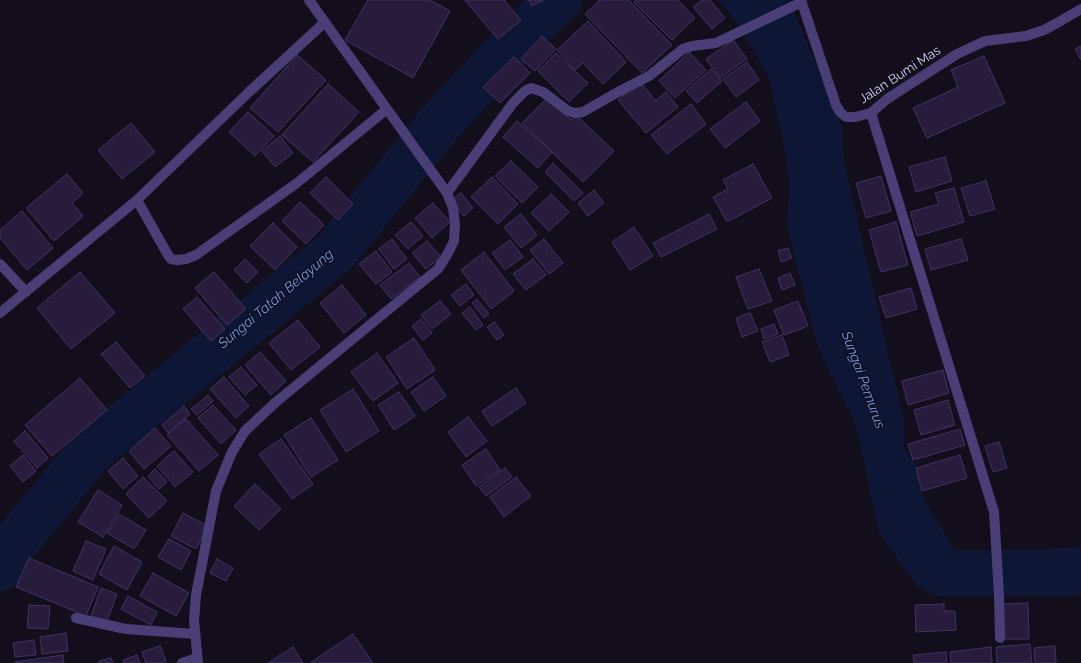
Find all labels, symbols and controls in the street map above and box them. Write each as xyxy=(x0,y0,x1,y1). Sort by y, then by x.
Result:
street label: Jalan Bumi Mas xyxy=(856,43,944,107)
water label: Sungai Tatah Belayung xyxy=(215,246,337,352)
water label: Sungai Pemurus xyxy=(838,329,888,431)

